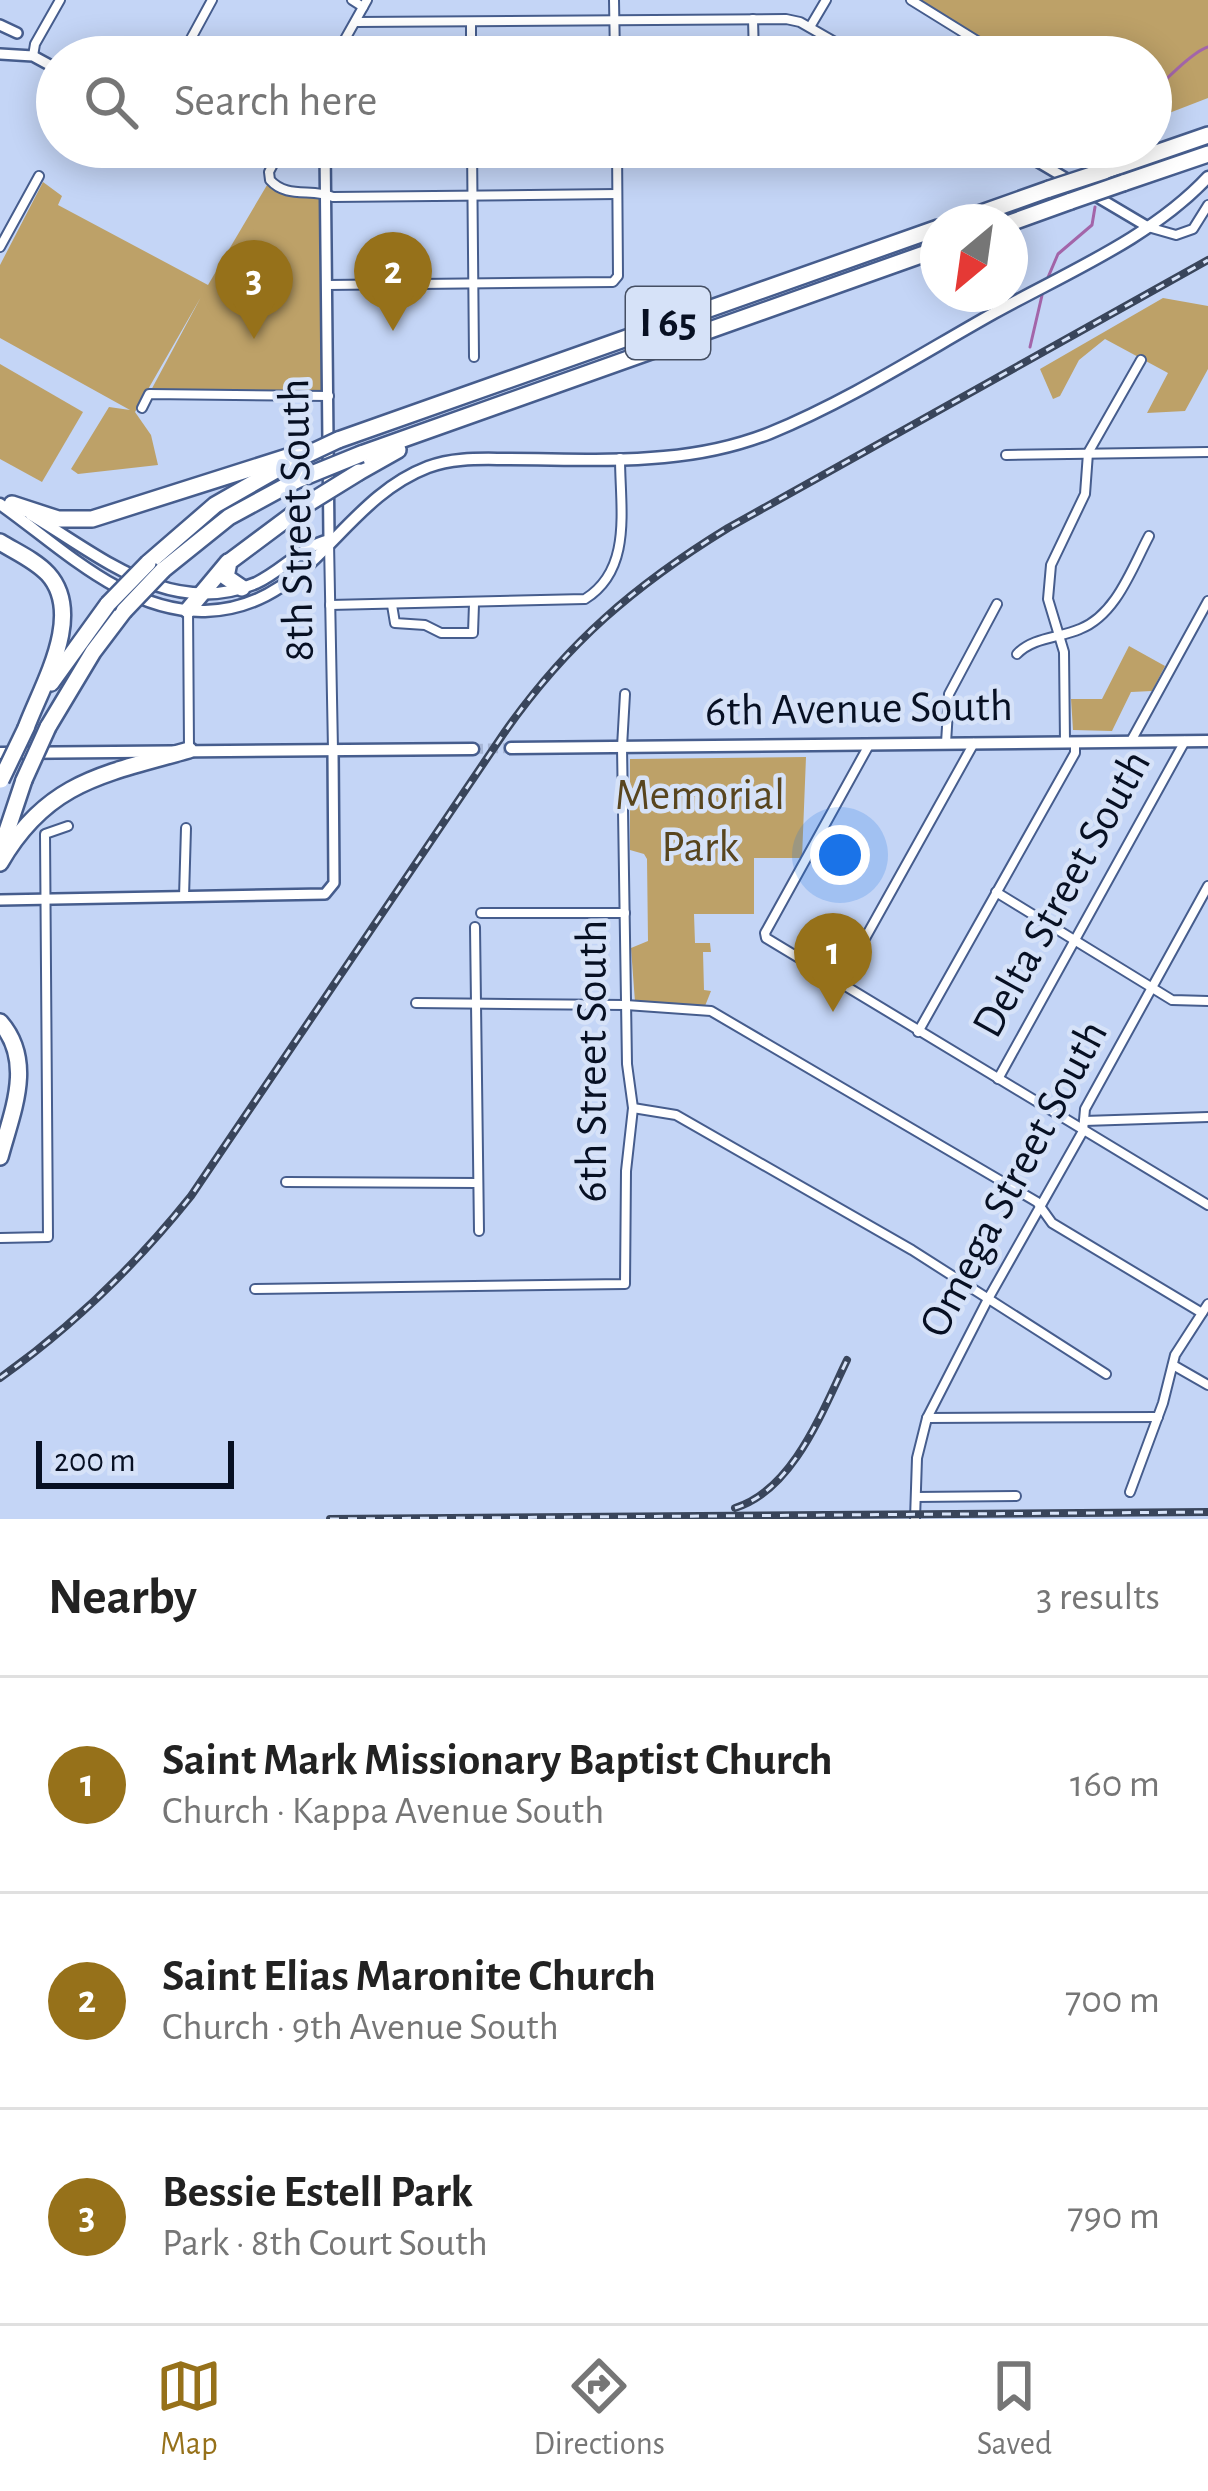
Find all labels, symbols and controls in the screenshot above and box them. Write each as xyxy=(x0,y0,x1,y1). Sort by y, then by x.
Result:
search box xyxy=(36,36,1172,168)
icon: search xyxy=(78,69,144,135)
text: Search here xyxy=(174,79,377,124)
north arrow xyxy=(920,204,1028,312)
pin: 2 xyxy=(354,232,432,331)
pin: 3 xyxy=(215,240,293,339)
road number: I 65 xyxy=(626,287,710,359)
street label: 8th Street South xyxy=(272,378,322,662)
street label: 6th Avenue South xyxy=(705,684,1013,734)
street label: Delta Street South xyxy=(965,743,1159,1045)
park label: Memorial Park xyxy=(615,773,785,870)
your location xyxy=(810,825,870,885)
pin: 1 xyxy=(794,913,872,1012)
street label: 6th Street South xyxy=(570,920,615,1202)
street label: Omega Street South xyxy=(912,1014,1116,1344)
scale bar xyxy=(36,1435,234,1488)
text: 200 m xyxy=(54,1445,136,1478)
text: Nearby xyxy=(48,1572,197,1623)
text: 3 results xyxy=(1036,1578,1160,1617)
text: Saint Mark Missionary Baptist Church xyxy=(162,1738,833,1783)
text: 1 xyxy=(80,1765,94,1804)
text: 160 m xyxy=(1070,1765,1160,1804)
text: Church · Kappa Avenue South xyxy=(162,1792,604,1831)
text: Saint Elias Maronite Church xyxy=(162,1954,656,1999)
text: 2 xyxy=(78,1981,96,2020)
text: 700 m xyxy=(1065,1981,1160,2020)
text: Church · 9th Avenue South xyxy=(162,2008,559,2047)
text: Bessie Estell Park xyxy=(162,2170,473,2215)
text: 3 xyxy=(79,2197,95,2236)
text: 790 m xyxy=(1067,2197,1160,2236)
text: Park · 8th Court South xyxy=(162,2224,488,2263)
tab: Map xyxy=(156,2353,222,2465)
tab: Directions xyxy=(533,2353,665,2465)
tab: Saved xyxy=(977,2353,1052,2465)

